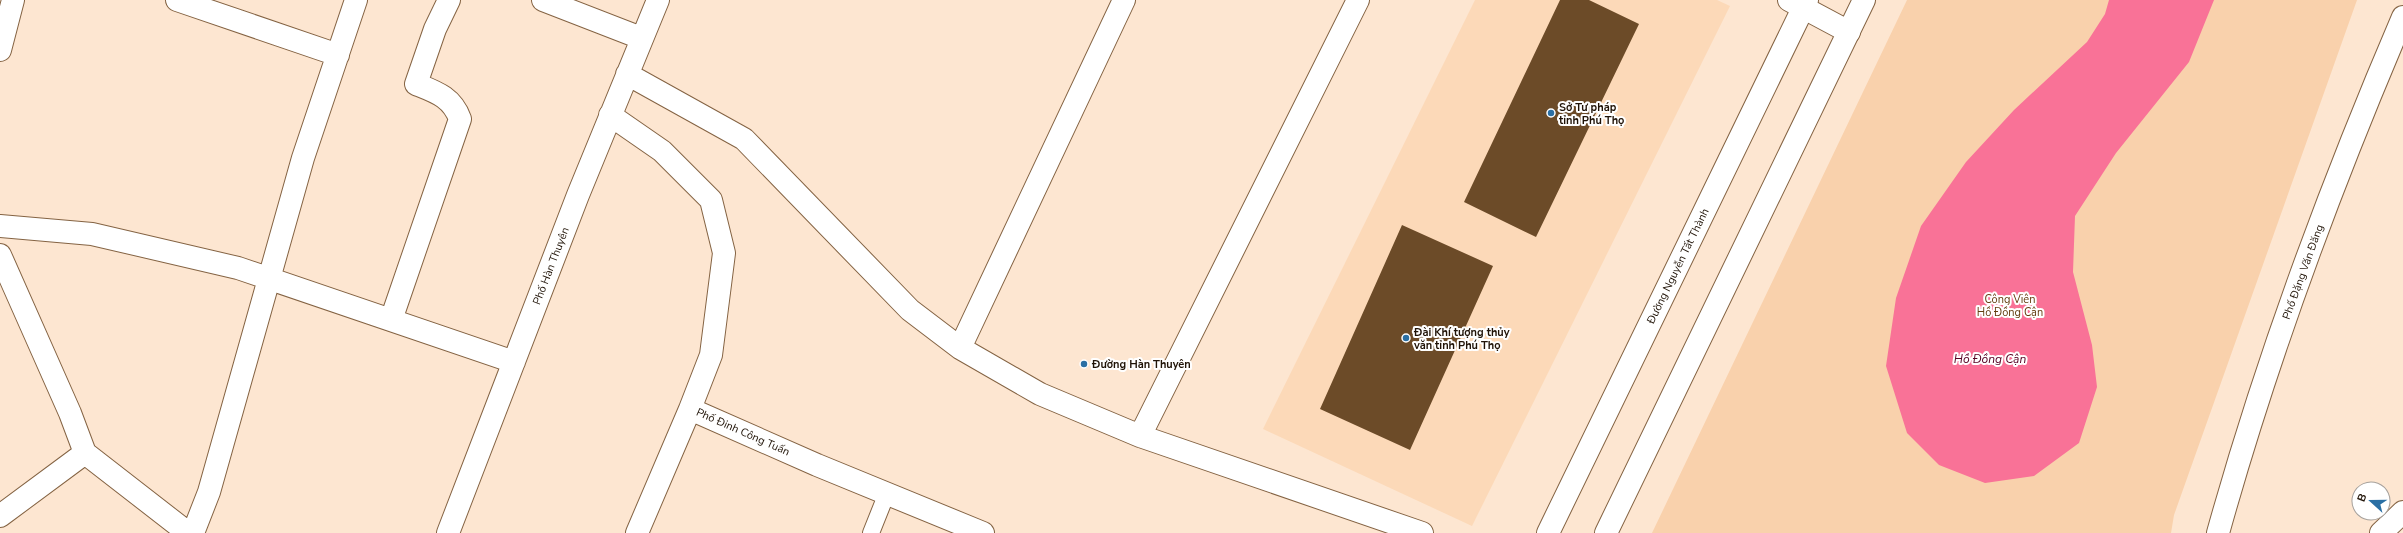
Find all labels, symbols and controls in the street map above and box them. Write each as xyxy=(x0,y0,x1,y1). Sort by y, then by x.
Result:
place label: Sở Tư pháp tỉnh Phú Thọ xyxy=(1559,100,1624,128)
marker: Sở Tư pháp tỉnh Phú Thọ xyxy=(1546,108,1556,118)
street label: Đường Nguyễn Tất Thành xyxy=(1643,206,1713,327)
street label: Phố Đặng Văn Đăng xyxy=(2279,222,2327,322)
street label: Phố Hàn Thuyên xyxy=(529,225,573,307)
park label: Công Viên Hồ Đồng Cận xyxy=(1977,292,2043,320)
place label: Đài Khí tượng thủy văn tỉnh Phú Thọ xyxy=(1413,325,1510,353)
marker: Đài Khí tượng thủy văn tỉnh Phú Thọ xyxy=(1401,333,1411,343)
water label: Hồ Đồng Cận xyxy=(1954,351,2026,367)
place label: Đường Hàn Thuyên xyxy=(1091,357,1191,372)
marker: Đường Hàn Thuyên xyxy=(1079,359,1089,369)
street label: Phố Đinh Công Tuấn xyxy=(694,405,792,459)
north arrow xyxy=(2351,481,2391,521)
text: B xyxy=(2354,491,2370,504)

